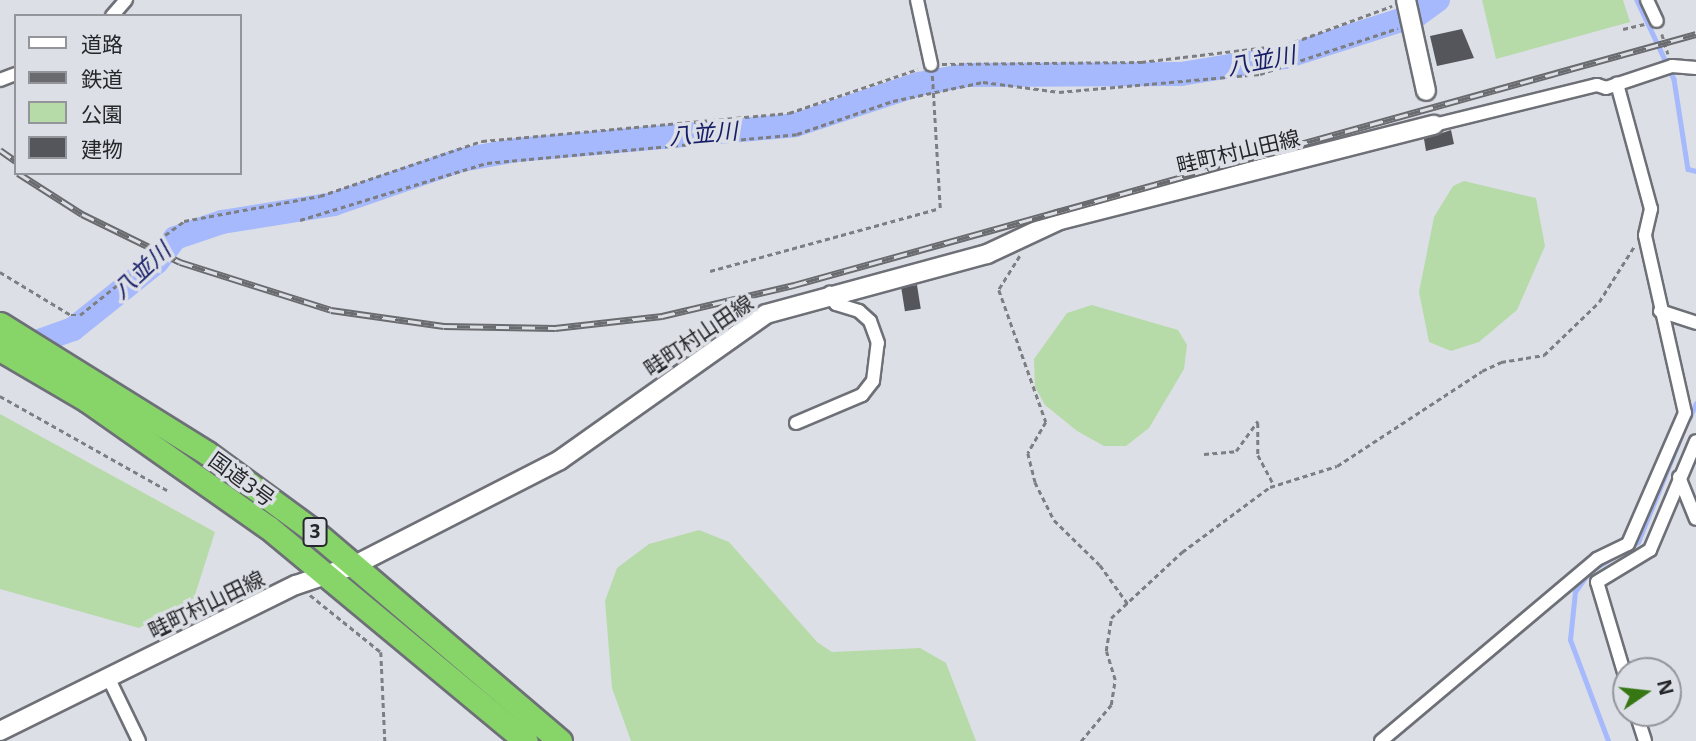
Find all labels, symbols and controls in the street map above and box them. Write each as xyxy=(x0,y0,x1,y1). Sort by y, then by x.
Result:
legend xyxy=(14,14,242,175)
text: 道路 xyxy=(81,30,123,58)
water label: 八並川 xyxy=(1225,40,1297,80)
text: 鉄道 xyxy=(81,65,123,93)
text: 公園 xyxy=(81,100,123,128)
water label: 八並川 xyxy=(667,116,739,150)
street label: 畦町村山田線 xyxy=(1174,125,1302,177)
text: 建物 xyxy=(81,135,123,163)
water label: 八並川 xyxy=(106,236,176,304)
street label: 畦町村山田線 xyxy=(639,289,757,381)
street label: 国道3号 xyxy=(204,447,280,511)
road number: 3 xyxy=(301,516,329,548)
street label: 畦町村山田線 xyxy=(144,565,268,643)
north arrow xyxy=(1612,657,1682,727)
text: N xyxy=(1651,677,1680,698)

